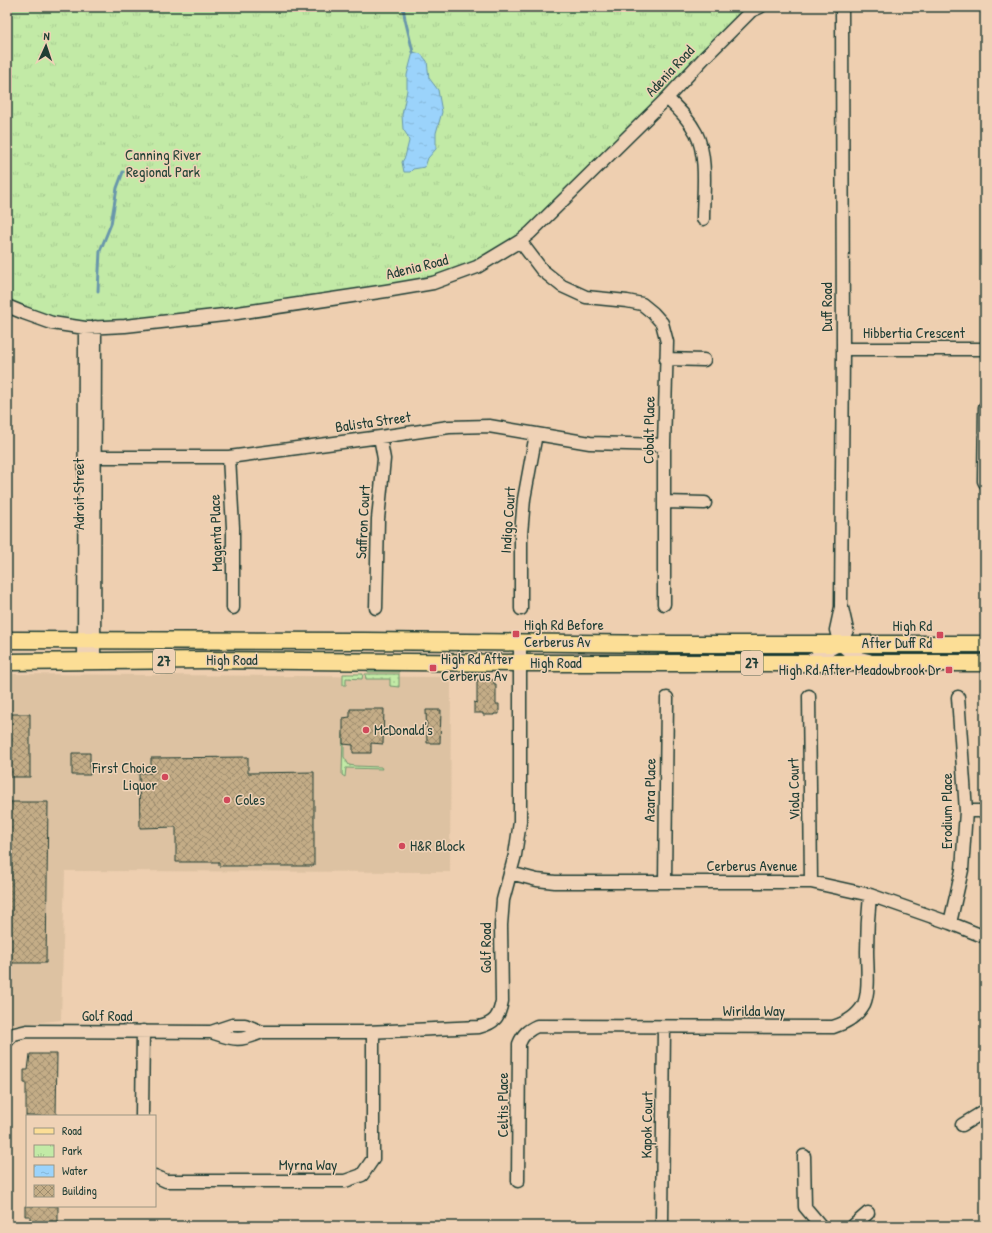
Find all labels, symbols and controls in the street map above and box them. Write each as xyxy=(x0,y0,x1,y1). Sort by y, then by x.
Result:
north arrow xyxy=(26,26,66,66)
text: N xyxy=(43,29,50,43)
street label: Adenia Road xyxy=(640,40,699,101)
park label: Canning River Regional Park xyxy=(125,144,201,182)
street label: Adenia Road xyxy=(384,249,450,284)
street label: Duff Road xyxy=(816,282,837,332)
street label: Hibbertia Crescent xyxy=(863,322,966,343)
street label: Cobalt Place xyxy=(637,396,660,464)
street label: Balista Street xyxy=(334,406,413,437)
street label: Adroit Street xyxy=(68,457,89,530)
street label: Saffron Court xyxy=(350,484,375,559)
street label: Indigo Court xyxy=(495,485,520,554)
street label: Magenta Place xyxy=(204,494,227,572)
place label: High Rd Before Cerberus Av xyxy=(524,614,604,652)
place label: High Rd After Duff Rd xyxy=(862,615,932,653)
marker: High Rd Before Cerberus Av xyxy=(511,629,521,639)
marker: High Rd After Duff Rd xyxy=(935,630,945,640)
place label: High Rd After Cerberus Av xyxy=(441,648,514,686)
road number: 27 xyxy=(153,649,175,673)
street label: High Road xyxy=(206,649,258,670)
road number: 27 xyxy=(741,651,763,675)
street label: High Road xyxy=(530,652,582,673)
place label: High Rd After Meadowbrook Dr xyxy=(779,659,941,680)
marker: High Rd After Cerberus Av xyxy=(428,663,438,673)
marker: High Rd After Meadowbrook Dr xyxy=(944,665,954,675)
place label: McDonald's xyxy=(374,719,433,740)
marker: McDonald's xyxy=(361,725,371,735)
place label: First Choice Liquor xyxy=(91,757,157,795)
street label: Viola Court xyxy=(782,757,805,820)
street label: Azara Place xyxy=(638,758,661,822)
marker: First Choice Liquor xyxy=(160,772,170,782)
street label: Erodium Place xyxy=(936,773,957,849)
place label: Coles xyxy=(235,789,265,810)
marker: Coles xyxy=(222,795,232,805)
place label: H&R Block xyxy=(410,835,465,856)
marker: H&R Block xyxy=(397,841,407,851)
street label: Cerberus Avenue xyxy=(706,855,798,876)
street label: Golf Road xyxy=(475,923,496,973)
street label: Wirilda Way xyxy=(723,1000,785,1021)
street label: Golf Road xyxy=(82,1005,132,1026)
street label: Celtis Place xyxy=(492,1073,513,1137)
street label: Kapok Court xyxy=(635,1090,658,1159)
legend xyxy=(26,1115,156,1207)
text: Road xyxy=(62,1122,82,1139)
text: Park xyxy=(62,1142,82,1159)
street label: Myrna Way xyxy=(279,1154,337,1175)
text: Water xyxy=(62,1162,88,1179)
text: Building xyxy=(62,1182,97,1199)

